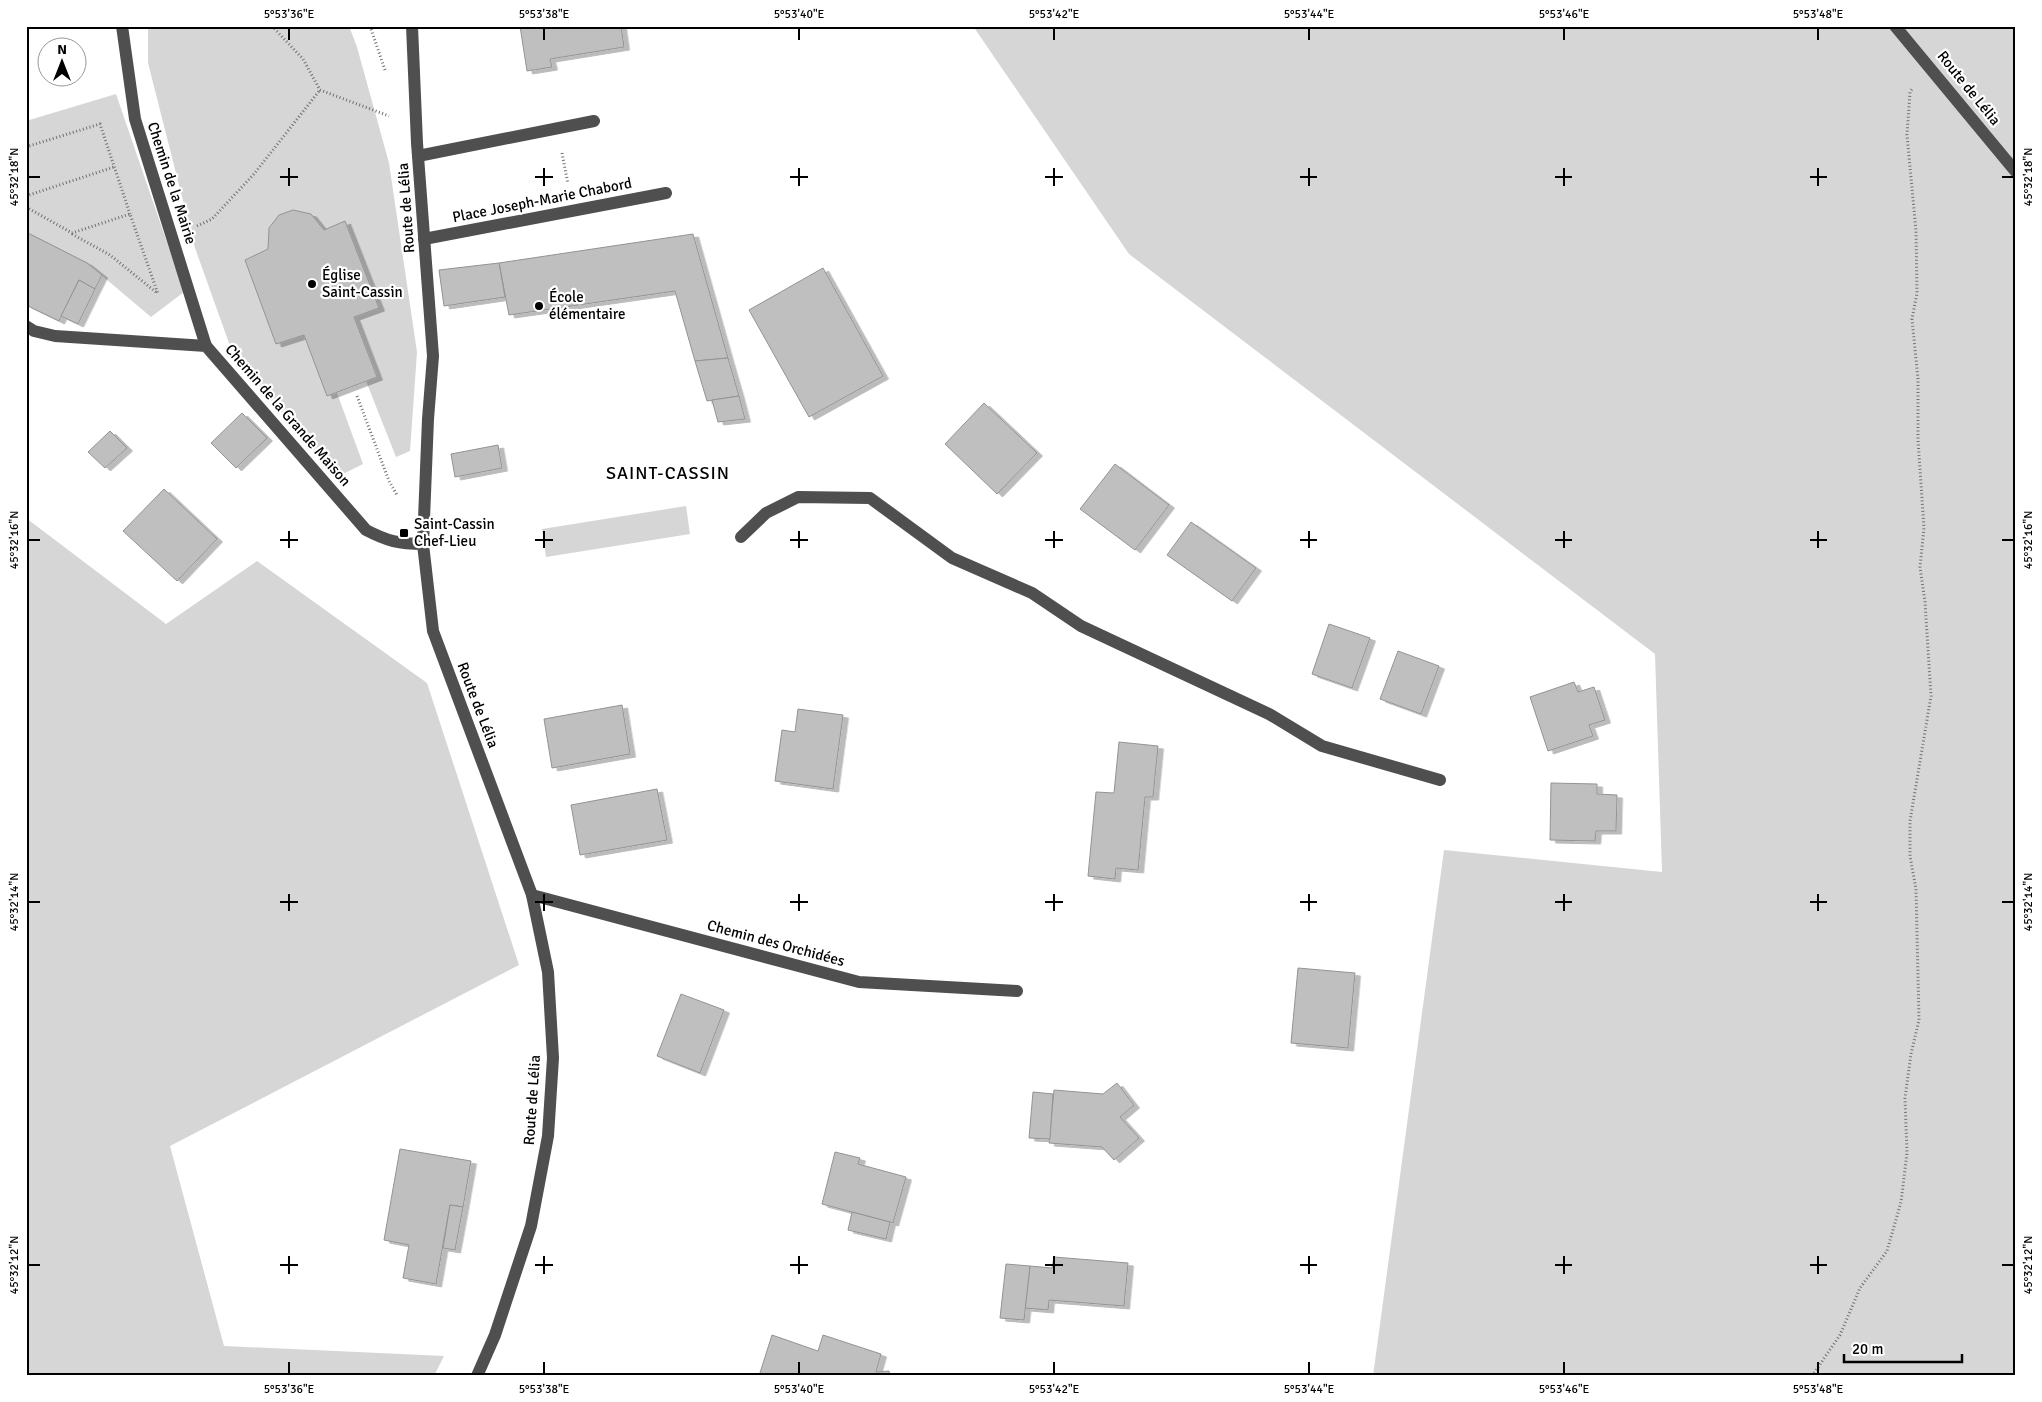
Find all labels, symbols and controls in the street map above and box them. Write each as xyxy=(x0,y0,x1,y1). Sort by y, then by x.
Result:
text: 5°53'36"E xyxy=(264,7,315,22)
text: 5°53'38"E xyxy=(519,7,570,22)
text: 5°53'40"E xyxy=(774,7,825,22)
text: 5°53'42"E xyxy=(1029,7,1080,22)
text: 5°53'44"E xyxy=(1284,7,1335,22)
text: 5°53'46"E xyxy=(1539,7,1590,22)
text: 5°53'48"E xyxy=(1793,7,1844,22)
north arrow xyxy=(38,38,88,88)
text: N xyxy=(57,41,67,58)
street label: Route de Lélia xyxy=(1934,47,2004,129)
street label: Chemin de la Mairie xyxy=(144,120,200,246)
text: 45°32'18"N xyxy=(7,148,22,206)
text: 45°32'18"N xyxy=(2021,148,2036,206)
street label: Route de Lélia xyxy=(394,162,418,254)
street label: Place Joseph-Marie Chabord xyxy=(451,174,633,226)
place label: Église Saint-Cassin xyxy=(322,265,403,301)
marker: Église Saint-Cassin xyxy=(306,278,318,290)
place label: École élémentaire xyxy=(549,287,626,323)
marker: École élémentaire xyxy=(533,300,545,312)
street label: Chemin de la Grande Maison xyxy=(221,340,355,490)
district label: SAINT-CASSIN xyxy=(606,462,730,484)
text: 45°32'16"N xyxy=(7,511,22,569)
text: 45°32'16"N xyxy=(2021,511,2036,569)
place label: Saint-Cassin Chef-Lieu xyxy=(414,515,495,550)
marker: Saint-Cassin Chef-Lieu xyxy=(398,527,410,539)
street label: Route de Lélia xyxy=(453,660,503,750)
text: 45°32'14"N xyxy=(7,873,22,931)
text: 45°32'14"N xyxy=(2021,873,2036,931)
street label: Chemin des Orchidées xyxy=(705,916,847,970)
street label: Route de Lélia xyxy=(520,1054,544,1146)
text: 45°32'12"N xyxy=(7,1236,22,1294)
text: 45°32'12"N xyxy=(2021,1236,2036,1294)
scale bar xyxy=(1844,1332,1962,1364)
text: 20 m xyxy=(1852,1340,1883,1358)
text: 5°53'36"E xyxy=(264,1382,315,1397)
text: 5°53'38"E xyxy=(519,1382,570,1397)
text: 5°53'40"E xyxy=(774,1382,825,1397)
text: 5°53'42"E xyxy=(1029,1382,1080,1397)
text: 5°53'44"E xyxy=(1284,1382,1335,1397)
text: 5°53'46"E xyxy=(1539,1382,1590,1397)
text: 5°53'48"E xyxy=(1793,1382,1844,1397)

